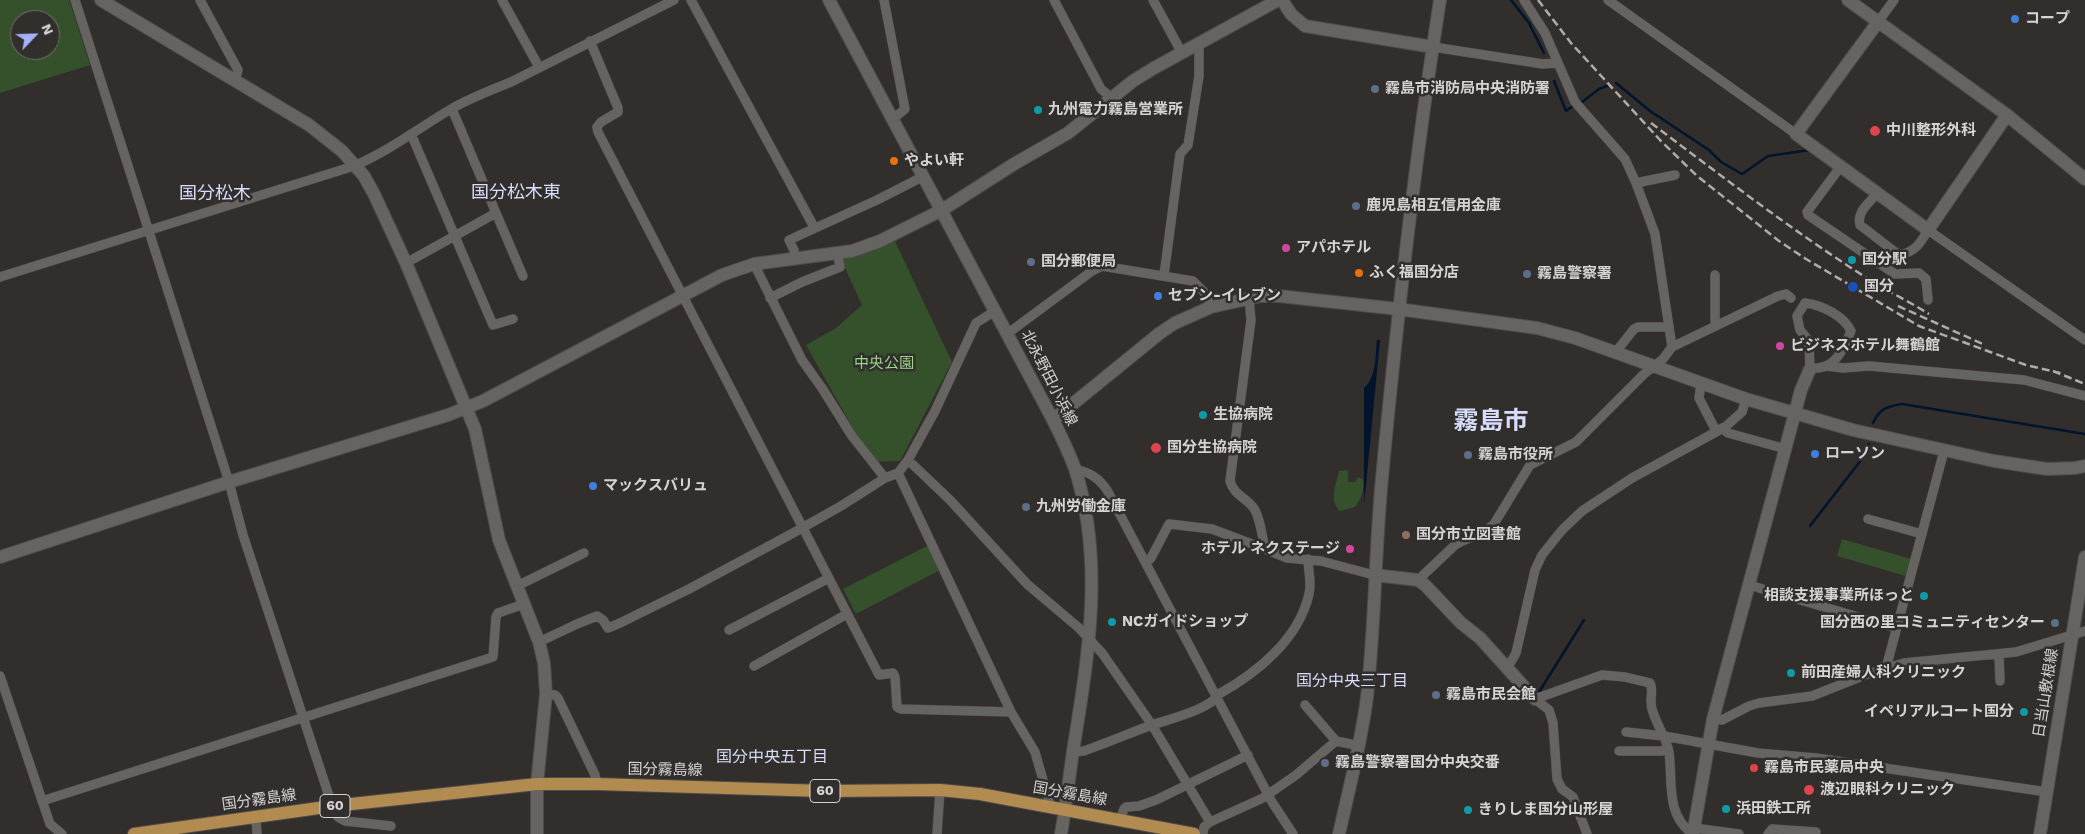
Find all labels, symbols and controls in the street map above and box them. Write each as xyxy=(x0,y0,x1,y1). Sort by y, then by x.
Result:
north arrow xyxy=(10,10,60,60)
place label: コープ xyxy=(2025,10,2070,28)
marker: コープ xyxy=(2009,13,2021,25)
text: N xyxy=(38,21,57,37)
place label: 霧島市消防局中央消防署 xyxy=(1385,80,1550,98)
marker: 霧島市消防局中央消防署 xyxy=(1369,83,1381,95)
place label: 九州電力霧島営業所 xyxy=(1048,101,1183,119)
marker: 九州電力霧島営業所 xyxy=(1032,104,1044,116)
place label: 中川整形外科 xyxy=(1886,122,1976,140)
marker: 中川整形外科 xyxy=(1868,124,1882,138)
place label: やよい軒 xyxy=(904,152,964,170)
marker: やよい軒 xyxy=(888,155,900,167)
district label: 国分松木東 xyxy=(471,182,561,204)
district label: 国分松木 xyxy=(179,183,251,205)
place label: 鹿児島相互信用金庫 xyxy=(1366,197,1501,215)
marker: 鹿児島相互信用金庫 xyxy=(1350,200,1362,212)
place label: アパホテル xyxy=(1296,239,1371,257)
marker: アパホテル xyxy=(1280,242,1292,254)
place label: 国分駅 xyxy=(1862,251,1907,269)
place label: 国分郵便局 xyxy=(1041,253,1116,271)
marker: 国分駅 xyxy=(1846,254,1858,266)
marker: 国分郵便局 xyxy=(1025,256,1037,268)
place label: ふく福国分店 xyxy=(1369,264,1459,282)
place label: 霧島警察署 xyxy=(1537,265,1612,283)
marker: ふく福国分店 xyxy=(1353,267,1365,279)
marker: 霧島警察署 xyxy=(1521,268,1533,280)
place label: 国分 xyxy=(1864,278,1894,296)
marker: 国分 xyxy=(1846,280,1860,294)
place label: セブン-イレブン xyxy=(1168,287,1281,305)
marker: セブン-イレブン xyxy=(1152,290,1164,302)
street label: 北永野田小浜線 xyxy=(1017,327,1081,429)
place label: ビジネスホテル舞鶴館 xyxy=(1790,337,1940,355)
marker: ビジネスホテル舞鶴館 xyxy=(1774,340,1786,352)
park label: 中央公園 xyxy=(854,355,914,373)
place label: 生協病院 xyxy=(1213,406,1273,424)
district label: 霧島市 xyxy=(1454,407,1528,437)
marker: 生協病院 xyxy=(1197,409,1209,421)
place label: 国分生協病院 xyxy=(1167,439,1257,457)
marker: 国分生協病院 xyxy=(1149,441,1163,455)
place label: ローソン xyxy=(1825,445,1885,463)
place label: 霧島市役所 xyxy=(1478,446,1553,464)
marker: ローソン xyxy=(1809,448,1821,460)
marker: 霧島市役所 xyxy=(1462,449,1474,461)
place label: マックスバリュ xyxy=(603,477,708,495)
marker: マックスバリュ xyxy=(587,480,599,492)
place label: 九州労働金庫 xyxy=(1036,498,1126,516)
marker: 九州労働金庫 xyxy=(1020,501,1032,513)
place label: 国分市立図書館 xyxy=(1416,526,1521,544)
marker: 国分市立図書館 xyxy=(1400,529,1412,541)
place label: ホテル ネクステージ xyxy=(1201,540,1340,558)
marker: ホテル ネクステージ xyxy=(1344,543,1356,555)
place label: 相談支援事業所ほっと xyxy=(1764,587,1914,605)
marker: 相談支援事業所ほっと xyxy=(1918,590,1930,602)
place label: NCガイドショップ xyxy=(1122,613,1248,631)
place label: 国分西の里コミュニティセンター xyxy=(1820,614,2045,632)
marker: NCガイドショップ xyxy=(1106,616,1118,628)
marker: 国分西の里コミュニティセンター xyxy=(2049,617,2061,629)
street label: 日当山敷根線 xyxy=(2030,647,2062,739)
place label: 前田産婦人科クリニック xyxy=(1801,664,1966,682)
marker: 前田産婦人科クリニック xyxy=(1785,667,1797,679)
district label: 国分中央三丁目 xyxy=(1296,671,1408,691)
place label: 霧島市民会館 xyxy=(1446,686,1536,704)
marker: 霧島市民会館 xyxy=(1430,689,1442,701)
place label: イペリアルコート国分 xyxy=(1864,703,2014,721)
marker: イペリアルコート国分 xyxy=(2018,706,2030,718)
district label: 国分中央五丁目 xyxy=(716,747,828,767)
place label: 霧島警察署国分中央交番 xyxy=(1335,754,1500,772)
marker: 霧島警察署国分中央交番 xyxy=(1319,757,1331,769)
place label: 霧島市民薬局中央 xyxy=(1764,759,1884,777)
street label: 国分霧島線 xyxy=(627,760,703,780)
marker: 霧島市民薬局中央 xyxy=(1748,762,1760,774)
road number: 60 xyxy=(810,779,840,802)
street label: 国分霧島線 xyxy=(1032,779,1108,809)
place label: 渡辺眼科クリニック xyxy=(1820,781,1955,799)
marker: 渡辺眼科クリニック xyxy=(1802,783,1816,797)
street label: 国分霧島線 xyxy=(221,786,297,814)
road number: 60 xyxy=(320,794,350,818)
place label: 浜田鉄工所 xyxy=(1736,800,1811,818)
place label: きりしま国分山形屋 xyxy=(1478,801,1613,819)
marker: 浜田鉄工所 xyxy=(1720,803,1732,815)
marker: きりしま国分山形屋 xyxy=(1462,804,1474,816)

